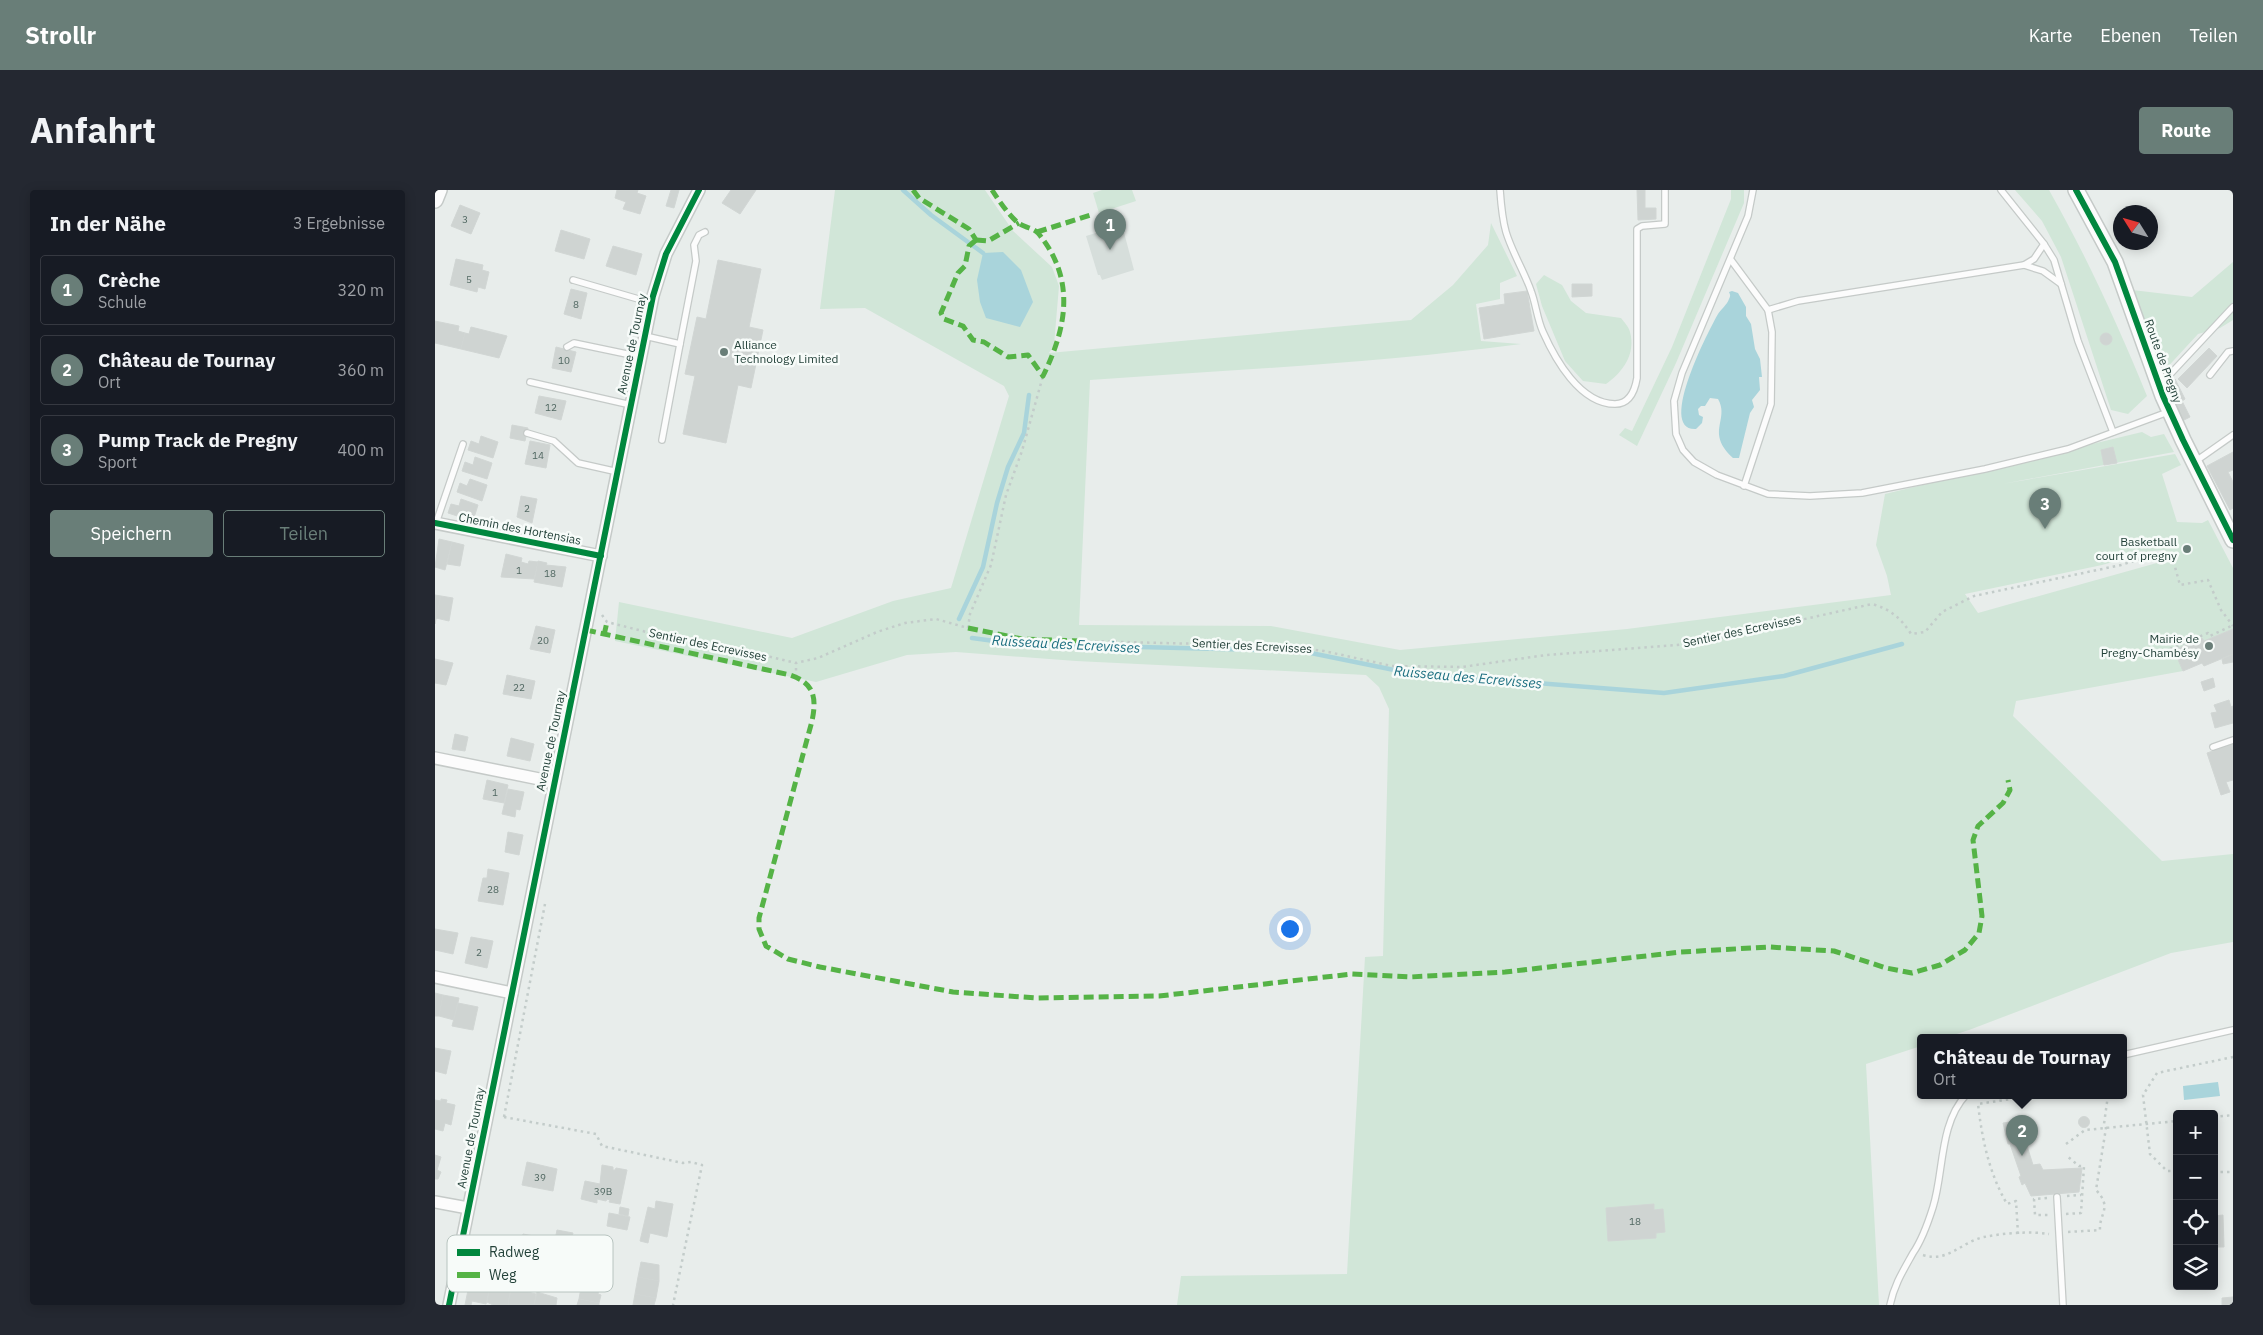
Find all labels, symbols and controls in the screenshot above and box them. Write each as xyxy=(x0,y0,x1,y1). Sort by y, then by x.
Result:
text: Strollr xyxy=(25,19,96,51)
text: Karte xyxy=(2029,24,2072,47)
text: Ebenen xyxy=(2100,24,2161,47)
text: Teilen xyxy=(2189,24,2238,47)
text: Anfahrt xyxy=(30,107,156,153)
button: Route xyxy=(2139,107,2233,154)
north arrow xyxy=(2113,205,2158,250)
text: In der Nähe xyxy=(50,209,166,237)
pin: 1 xyxy=(1094,209,1126,250)
text: 3 Ergebnisse xyxy=(293,213,385,233)
house number: 3 xyxy=(462,213,468,226)
text: Crèche xyxy=(98,268,160,292)
house number: 5 xyxy=(466,273,472,286)
text: 1 xyxy=(62,280,72,300)
text: 320 m xyxy=(337,280,384,300)
text: Schule xyxy=(98,292,147,312)
street label: Avenue de Tournay xyxy=(614,292,649,396)
house number: 8 xyxy=(573,298,579,311)
street label: Route de Pregny xyxy=(2141,317,2186,405)
place label: Alliance Technology Limited xyxy=(734,337,838,366)
marker: Alliance Technology Limited xyxy=(718,346,730,358)
text: Château de Tournay xyxy=(98,348,275,372)
house number: 10 xyxy=(558,354,570,367)
text: 2 xyxy=(62,360,72,380)
text: 360 m xyxy=(337,360,384,380)
text: Ort xyxy=(98,372,121,392)
house number: 12 xyxy=(545,401,557,414)
text: Pump Track de Pregny xyxy=(98,428,298,452)
text: 3 xyxy=(62,440,72,460)
text: 400 m xyxy=(337,440,384,460)
house number: 14 xyxy=(532,449,544,462)
text: Sport xyxy=(98,452,137,472)
pin: 3 xyxy=(2029,488,2061,529)
house number: 2 xyxy=(524,502,530,515)
street label: Chemin des Hortensias xyxy=(458,509,583,548)
button: Speichern xyxy=(50,510,213,557)
button: Teilen xyxy=(223,510,385,557)
place label: Basketball court of pregny xyxy=(2096,534,2177,563)
marker: Basketball court of pregny xyxy=(2181,543,2193,555)
house number: 1 xyxy=(516,564,522,577)
house number: 18 xyxy=(544,567,556,580)
street label: Sentier des Ecrevisses xyxy=(1681,611,1802,650)
street label: Sentier des Ecrevisses xyxy=(648,625,769,664)
water label: Ruisseau des Ecrevisses xyxy=(991,631,1141,657)
place label: Mairie de Pregny-Chambésy xyxy=(2101,631,2199,660)
house number: 20 xyxy=(537,634,549,647)
street label: Sentier des Ecrevisses xyxy=(1192,635,1313,656)
marker: Mairie de Pregny-Chambésy xyxy=(2203,640,2215,652)
water label: Ruisseau des Ecrevisses xyxy=(1393,662,1543,692)
house number: 22 xyxy=(513,681,525,694)
street label: Avenue de Tournay xyxy=(533,689,568,793)
house number: 1 xyxy=(492,786,498,799)
house number: 28 xyxy=(487,883,499,896)
your location xyxy=(1277,916,1303,942)
house number: 2 xyxy=(476,946,482,959)
popup xyxy=(1917,1034,2127,1099)
text: Château de Tournay xyxy=(1933,1045,2111,1069)
text: Ort xyxy=(1933,1069,1956,1089)
street label: Avenue de Tournay xyxy=(453,1086,488,1190)
map controls xyxy=(2173,1110,2218,1290)
button: + xyxy=(2173,1110,2218,1155)
pin: 2 xyxy=(2006,1115,2038,1156)
button: − xyxy=(2173,1155,2218,1200)
house number: 39 xyxy=(534,1171,546,1184)
house number: 39B xyxy=(594,1185,612,1198)
button: locate xyxy=(2173,1200,2218,1245)
house number: 18 xyxy=(1629,1215,1641,1228)
legend xyxy=(447,1235,613,1292)
text: Radweg xyxy=(489,1243,540,1261)
button: layers xyxy=(2173,1245,2218,1290)
text: Weg xyxy=(489,1266,517,1284)

